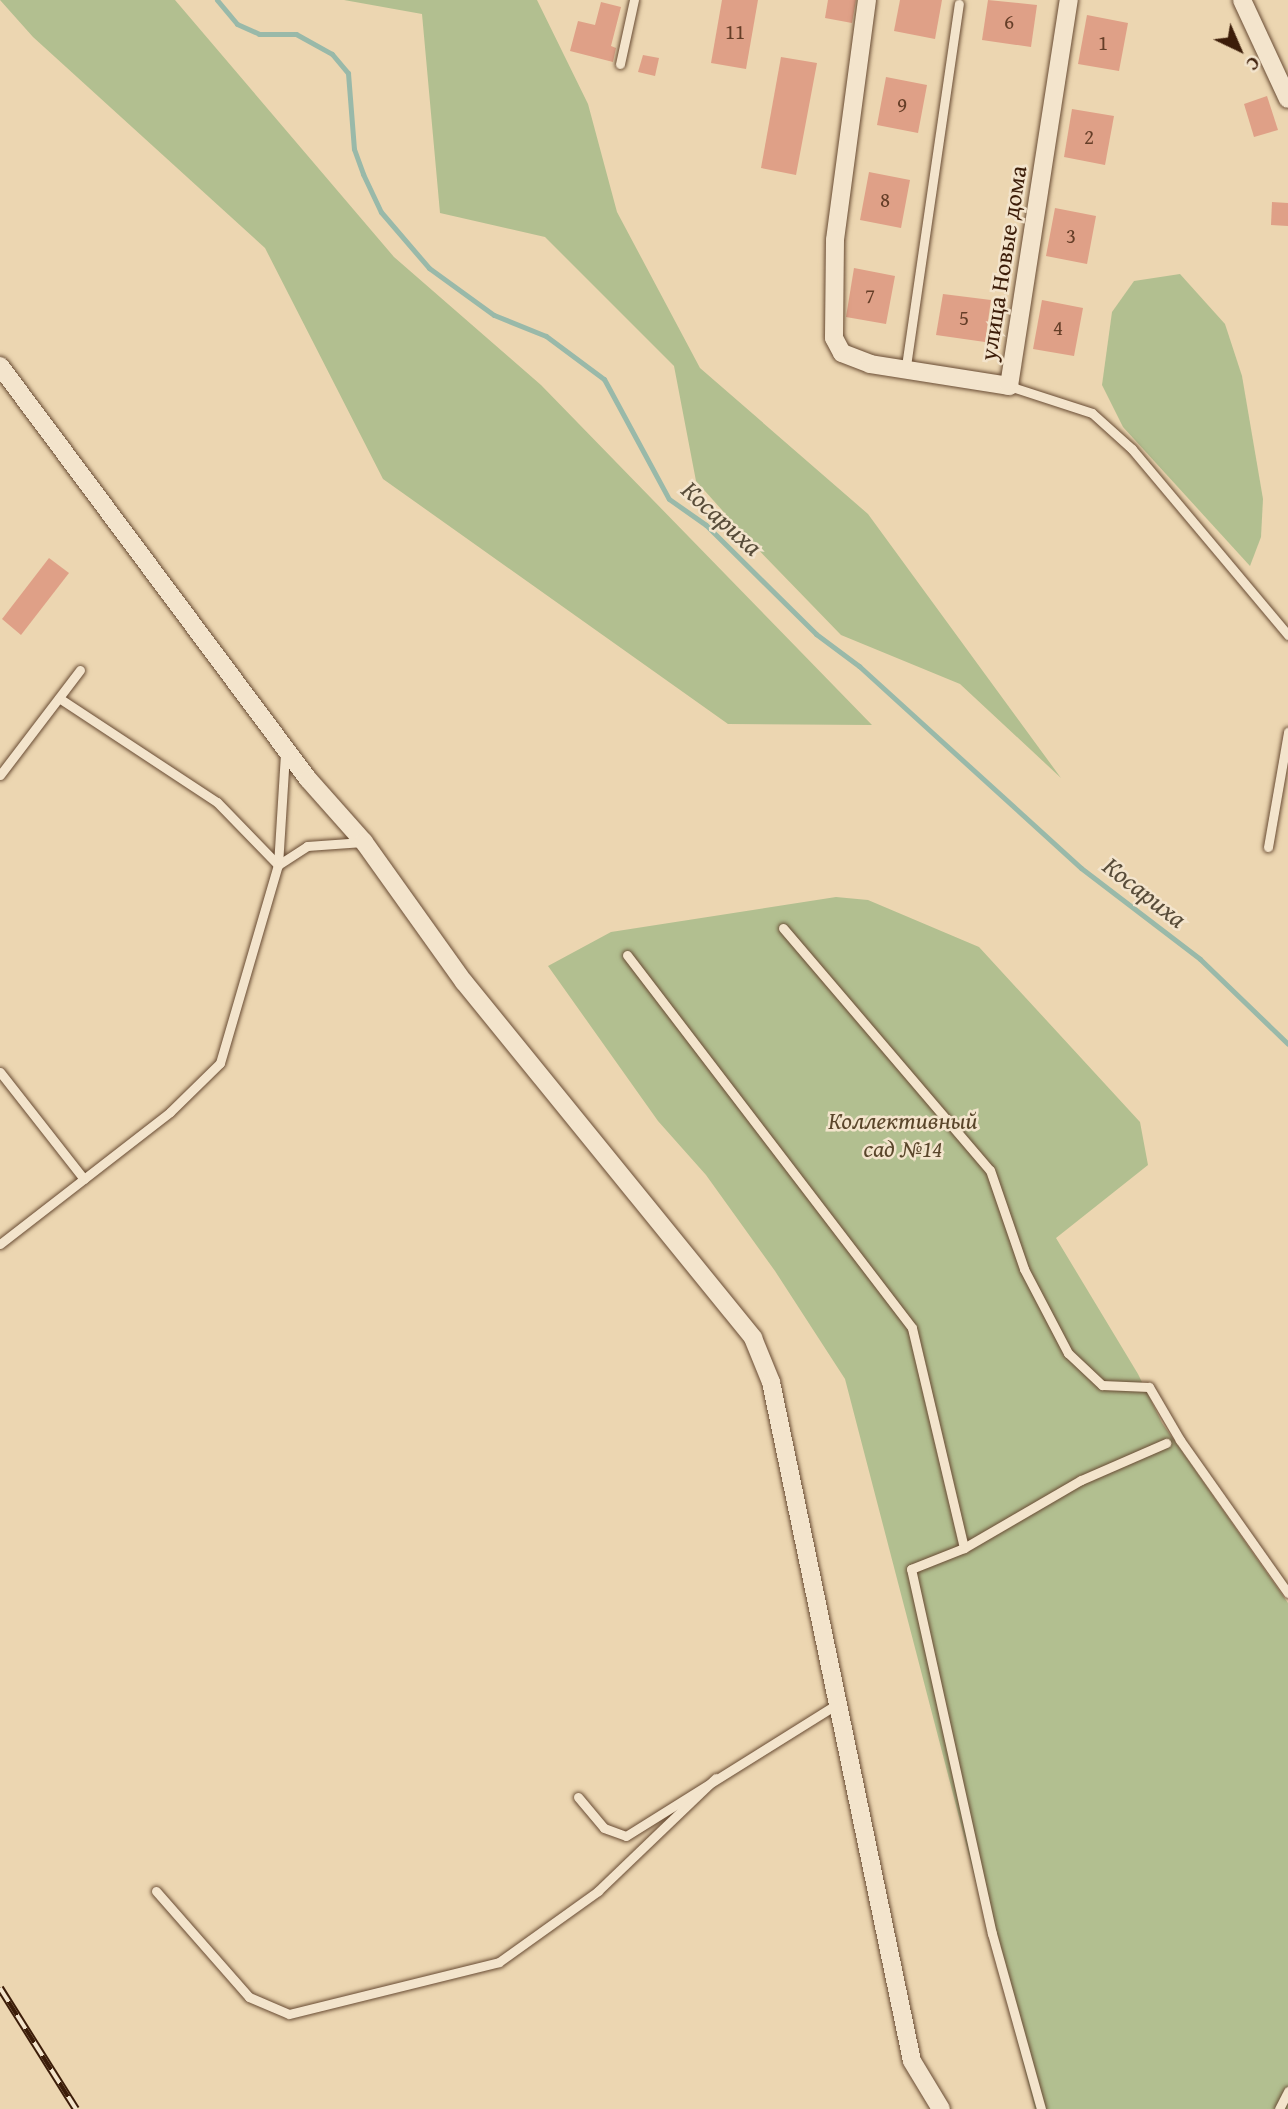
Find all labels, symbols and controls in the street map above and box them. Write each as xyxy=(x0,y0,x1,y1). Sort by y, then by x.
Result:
house number: 6 xyxy=(1004,9,1014,35)
north arrow xyxy=(1204,14,1274,84)
house number: 11 xyxy=(725,19,745,45)
house number: 1 xyxy=(1098,30,1108,56)
text: С xyxy=(1240,50,1267,78)
house number: 9 xyxy=(897,92,907,118)
house number: 2 xyxy=(1084,124,1094,150)
street label: улица Новые дома xyxy=(973,163,1033,363)
house number: 8 xyxy=(880,187,890,213)
house number: 3 xyxy=(1066,223,1076,249)
house number: 7 xyxy=(865,283,875,309)
house number: 5 xyxy=(959,305,969,331)
house number: 4 xyxy=(1053,315,1063,341)
water label: Косариха xyxy=(675,474,769,562)
water label: Косариха xyxy=(1097,850,1193,934)
park label: Коллективный сад №14 xyxy=(828,1107,978,1163)

